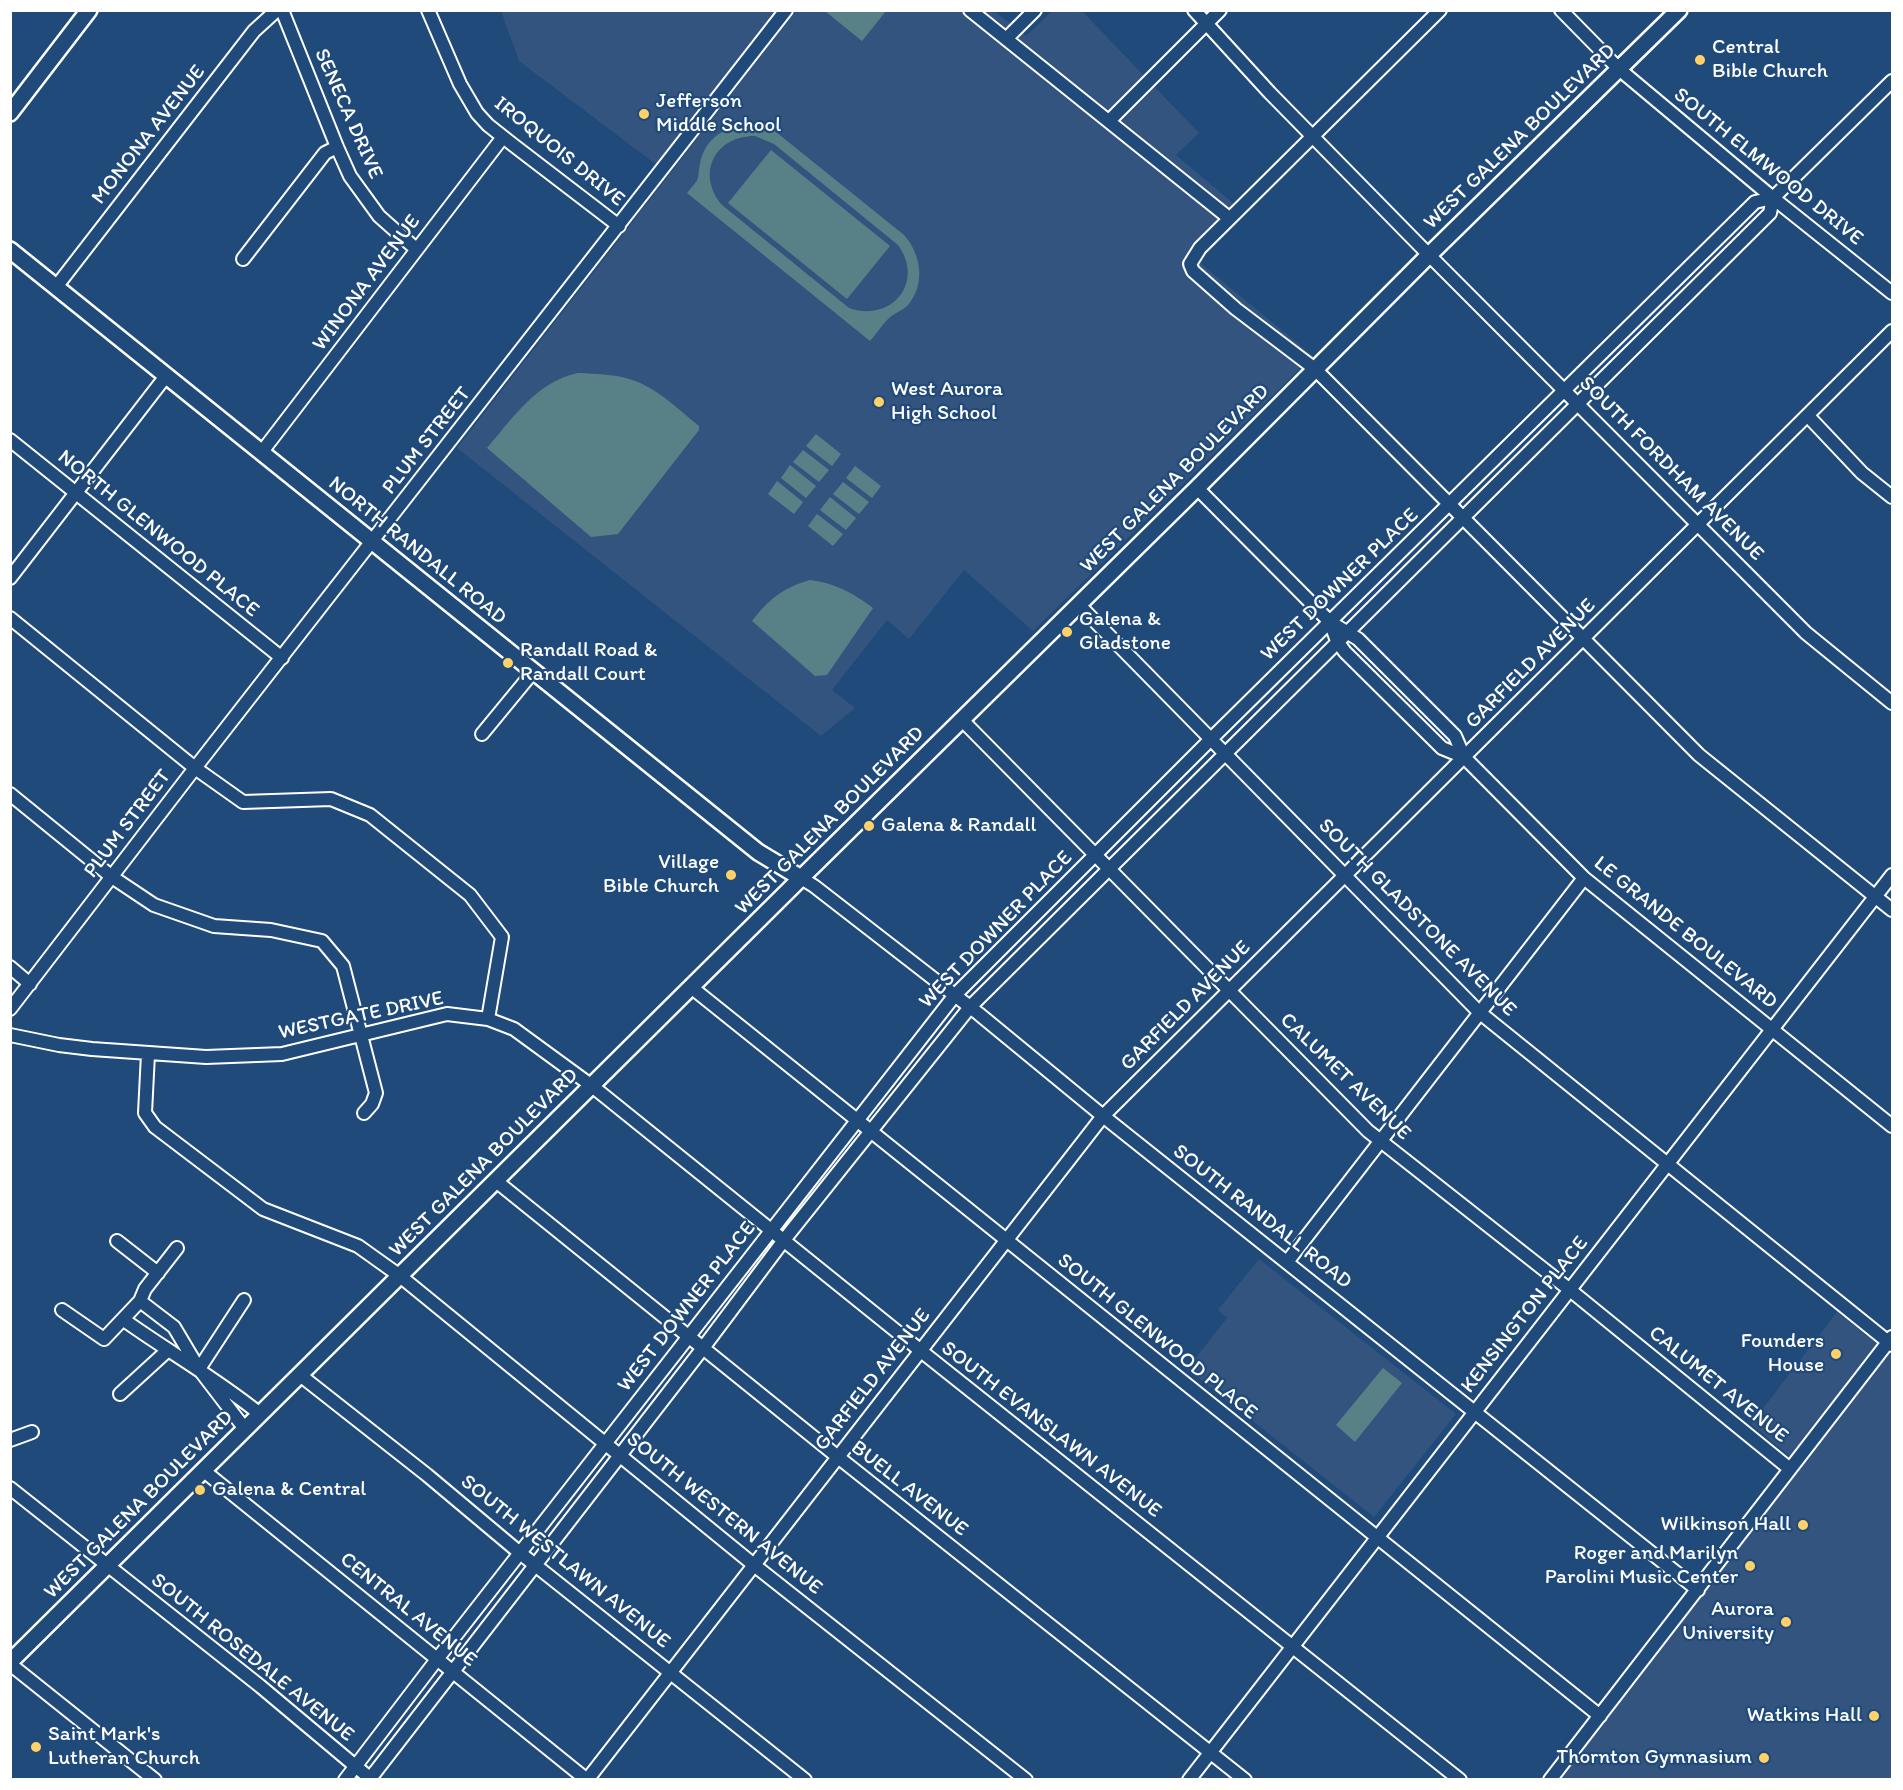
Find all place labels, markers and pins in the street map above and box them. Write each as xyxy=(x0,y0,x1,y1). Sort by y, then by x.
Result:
place label: Central Bible Church xyxy=(1712,35,1828,85)
marker: Central Bible Church xyxy=(1693,53,1707,67)
place label: Jefferson Middle School xyxy=(656,89,781,139)
marker: Jefferson Middle School xyxy=(637,107,651,121)
place label: West Aurora High School xyxy=(891,377,1003,427)
marker: West Aurora High School xyxy=(872,395,886,409)
place label: Galena & Gladstone xyxy=(1079,607,1171,657)
marker: Galena & Gladstone xyxy=(1060,625,1074,639)
place label: Randall Road & Randall Court xyxy=(520,638,657,688)
marker: Randall Road & Randall Court xyxy=(501,656,515,670)
place label: Galena & Randall xyxy=(881,813,1036,839)
marker: Galena & Randall xyxy=(862,819,876,833)
place label: Village Bible Church xyxy=(603,850,719,900)
marker: Village Bible Church xyxy=(724,868,738,882)
place label: Founders House xyxy=(1741,1329,1824,1379)
marker: Founders House xyxy=(1829,1347,1843,1361)
place label: Galena & Central xyxy=(212,1477,366,1503)
marker: Galena & Central xyxy=(193,1483,207,1497)
place label: Wilkinson Hall xyxy=(1660,1512,1791,1538)
marker: Wilkinson Hall xyxy=(1796,1518,1810,1532)
place label: Roger and Marilyn Parolini Music Center xyxy=(1545,1541,1738,1591)
marker: Roger and Marilyn Parolini Music Center xyxy=(1743,1559,1757,1573)
place label: Aurora University xyxy=(1682,1597,1774,1647)
marker: Aurora University xyxy=(1779,1615,1793,1629)
place label: Watkins Hall xyxy=(1747,1703,1862,1729)
marker: Watkins Hall xyxy=(1867,1709,1881,1723)
place label: Saint Mark's Lutheran Church xyxy=(48,1722,200,1772)
marker: Saint Mark's Lutheran Church xyxy=(29,1740,43,1754)
place label: Thornton Gymnasium xyxy=(1556,1745,1752,1771)
marker: Thornton Gymnasium xyxy=(1757,1751,1771,1765)

